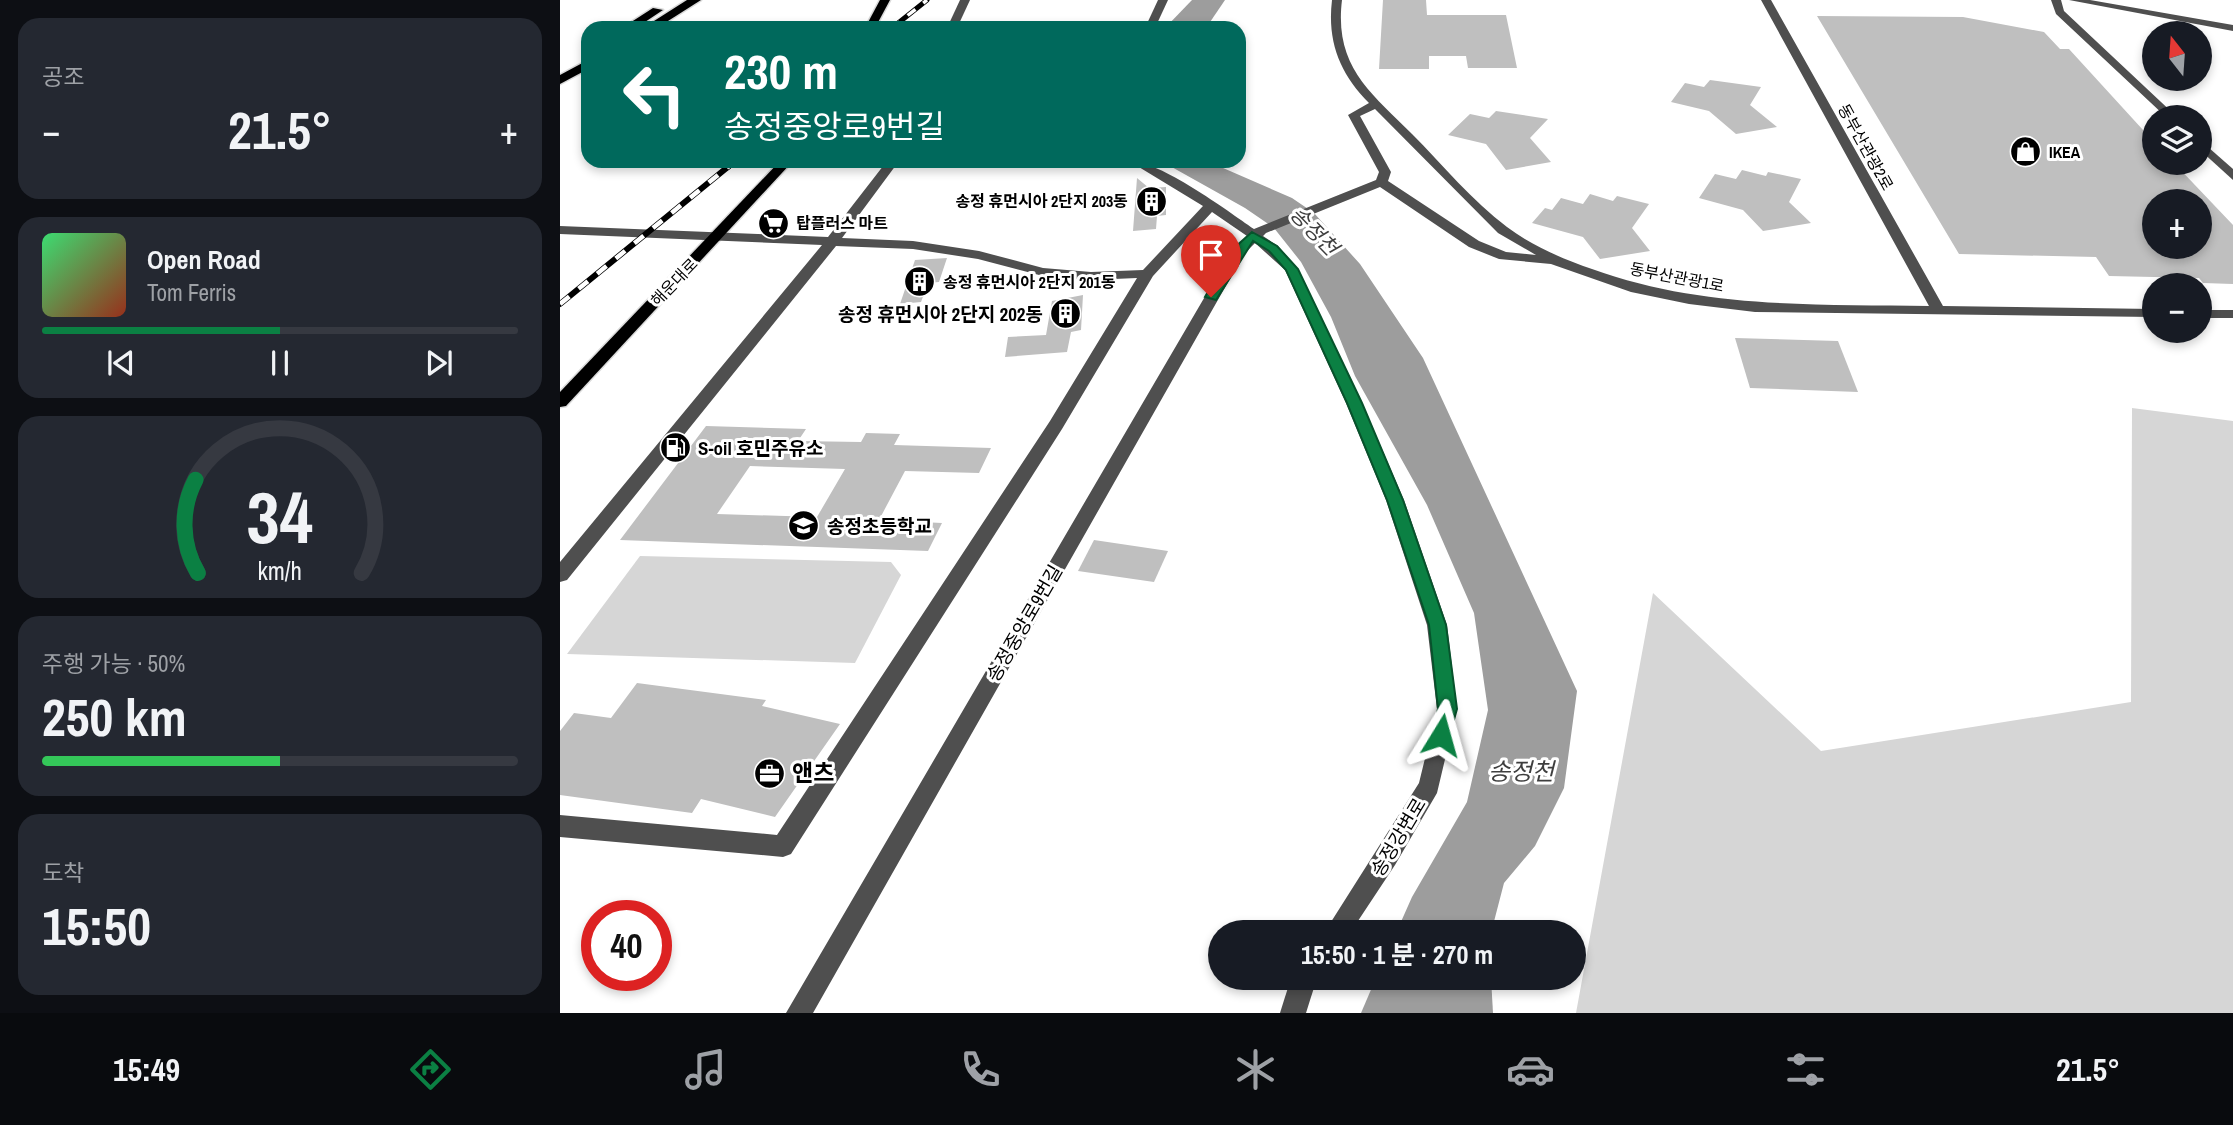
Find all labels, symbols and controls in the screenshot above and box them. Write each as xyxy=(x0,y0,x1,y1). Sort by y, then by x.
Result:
north arrow xyxy=(2142,21,2212,91)
map controls xyxy=(2142,21,2212,343)
text: 230 m xyxy=(724,38,838,104)
icon: left xyxy=(609,49,700,140)
text: 공조 xyxy=(42,61,84,92)
text: 21.5° xyxy=(228,95,332,165)
street label: 동부산관광2로 xyxy=(1833,100,1899,194)
text: − xyxy=(42,105,60,156)
text: + xyxy=(500,105,518,156)
text: 송정중앙로9번길 xyxy=(724,105,945,148)
button: layers xyxy=(2142,105,2212,175)
shop icon: IKEA xyxy=(2009,135,2043,169)
place label: IKEA xyxy=(2049,141,2081,163)
building icon: 송정 휴먼시아 2단지 203동 xyxy=(1134,184,1168,218)
button: + xyxy=(2142,189,2212,259)
place label: 송정 휴먼시아 2단지 203동 xyxy=(955,190,1128,212)
water label: 송정천 xyxy=(1284,200,1347,263)
supermarket icon: 탑플러스 마트 xyxy=(756,206,790,240)
place label: 탑플러스 마트 xyxy=(796,212,888,234)
pin xyxy=(1181,225,1241,297)
icon: arrive xyxy=(1192,236,1230,274)
text: Open Road xyxy=(147,242,261,277)
street label: 해운대로 xyxy=(646,253,703,311)
street label: 동부산관광1로 xyxy=(1628,257,1726,297)
building icon: 송정 휴먼시아 2단지 201동 xyxy=(903,265,937,299)
place label: 송정 휴먼시아 2단지 201동 xyxy=(943,271,1116,293)
button: − xyxy=(2142,273,2212,343)
text: Tom Ferris xyxy=(147,277,236,308)
building icon: 송정 휴먼시아 2단지 202동 xyxy=(1049,297,1083,331)
place label: 송정 휴먼시아 2단지 202동 xyxy=(838,301,1043,327)
icon: previous xyxy=(102,344,140,382)
icon: pause xyxy=(261,344,299,382)
icon: next xyxy=(420,344,458,382)
fuel station icon: S-oil 호민주유소 xyxy=(658,431,692,465)
place label: S-oil 호민주유소 xyxy=(698,435,824,461)
text: 34 xyxy=(247,468,313,566)
school or university icon: 송정초등학교 xyxy=(787,509,821,543)
place label: 송정초등학교 xyxy=(827,513,932,539)
text: km/h xyxy=(258,553,302,587)
street label: 송정중앙로9번길 xyxy=(980,560,1068,686)
text: 주행 가능 · 50% xyxy=(42,648,185,679)
text: 250 km xyxy=(42,682,187,752)
position arrow xyxy=(1404,698,1478,772)
water label: 송정천 xyxy=(1488,755,1557,787)
office icon: 앤츠 xyxy=(752,756,786,790)
place label: 앤츠 xyxy=(792,757,834,788)
street label: 송정강변로 xyxy=(1364,793,1432,881)
text: 도착 xyxy=(42,857,84,888)
text: 15:50 xyxy=(42,891,151,961)
speed limit sign: 40 xyxy=(581,900,672,991)
text: 15:50 · 1 분 · 270 m xyxy=(1301,937,1493,972)
icon: directions xyxy=(406,1045,455,1094)
icon: music xyxy=(681,1045,730,1094)
icon: phone xyxy=(956,1045,1005,1094)
icon: climate xyxy=(1231,1045,1280,1094)
icon: car xyxy=(1506,1045,1555,1094)
icon: filters xyxy=(1781,1045,1830,1094)
text: 15:49 xyxy=(113,1048,180,1091)
text: 21.5° xyxy=(2056,1048,2120,1091)

